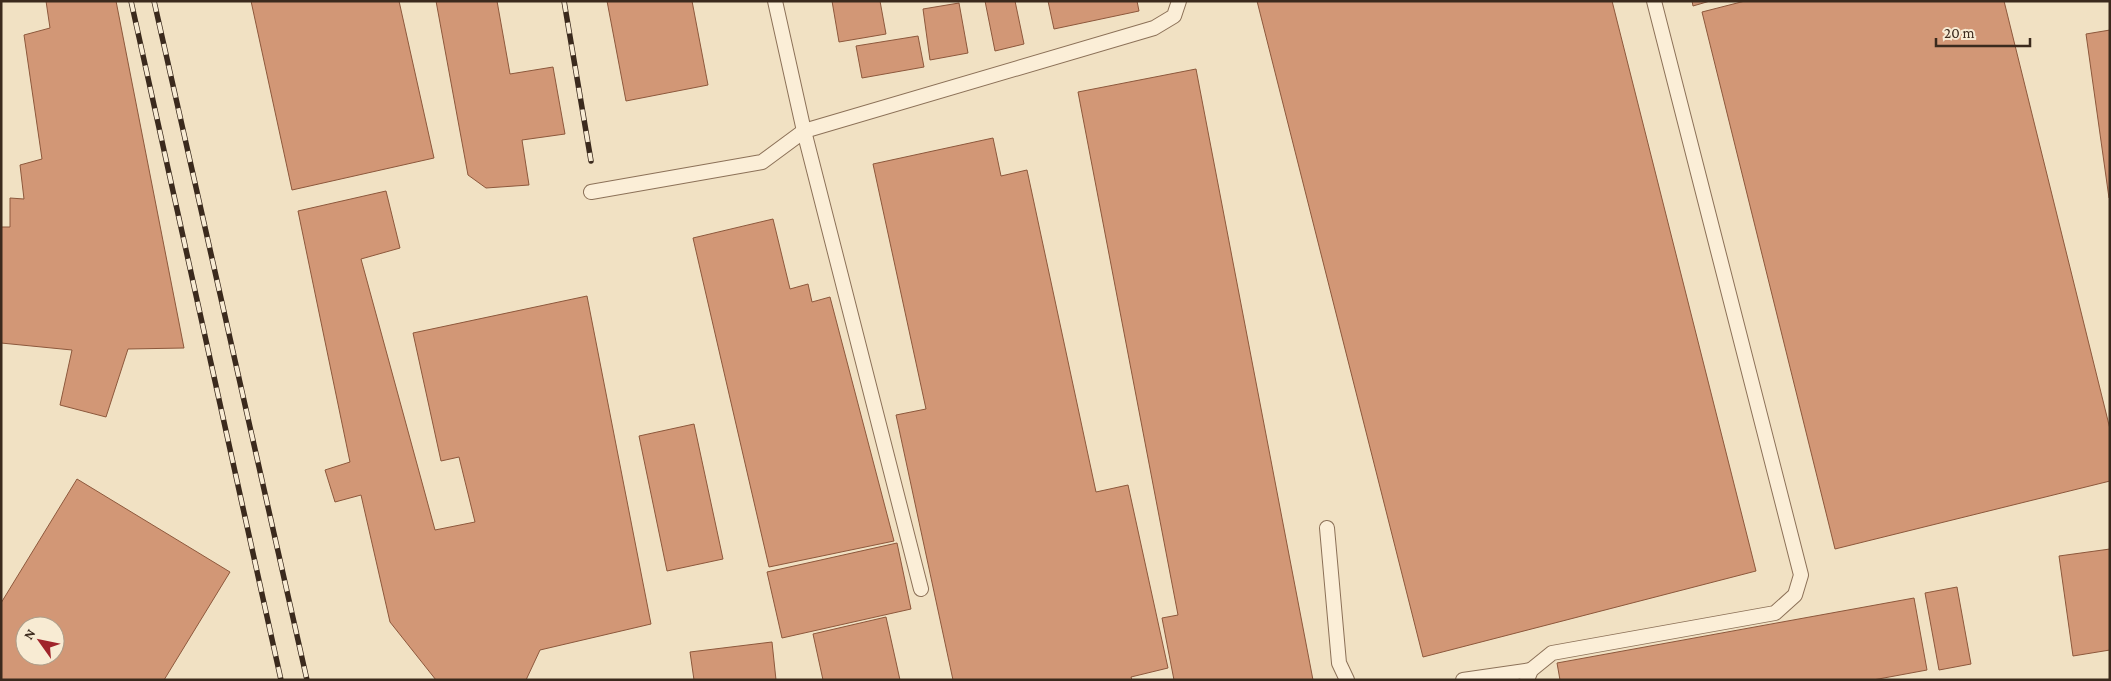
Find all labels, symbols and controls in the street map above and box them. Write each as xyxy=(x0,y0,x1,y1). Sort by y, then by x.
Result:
scale bar xyxy=(1936,15,2030,47)
text: 20 m xyxy=(1944,25,1975,41)
north arrow xyxy=(15,616,65,666)
text: N xyxy=(20,625,39,642)

